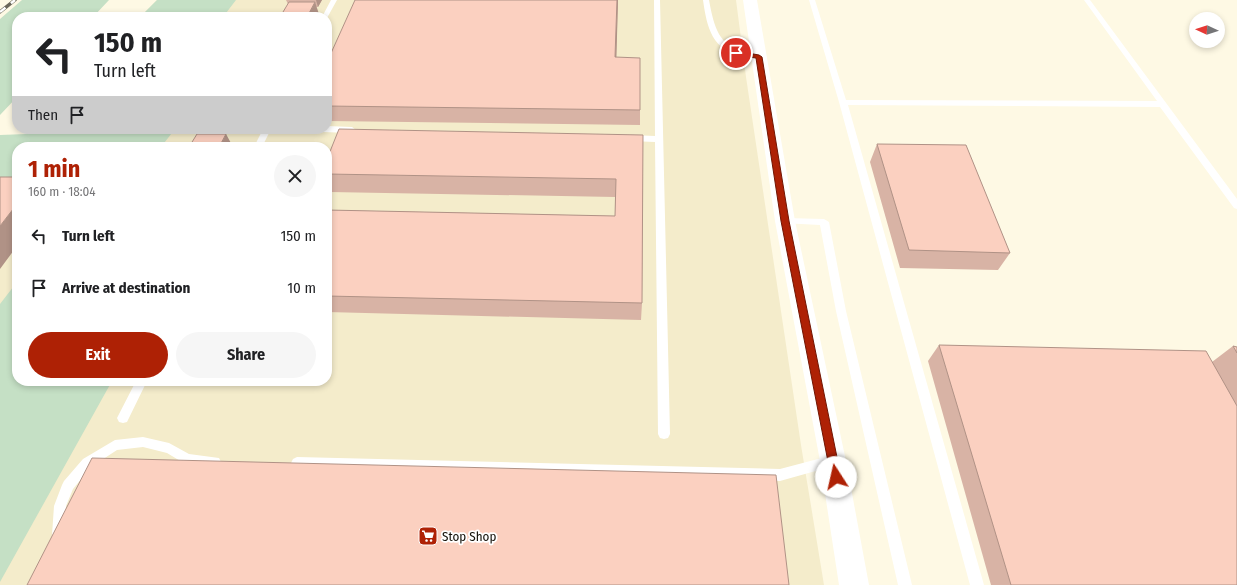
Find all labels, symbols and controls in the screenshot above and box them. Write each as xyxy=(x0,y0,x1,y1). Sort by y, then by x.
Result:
north arrow xyxy=(1189,12,1225,48)
map controls xyxy=(1189,12,1225,48)
text: 150 m xyxy=(94,26,162,59)
icon: left xyxy=(28,28,80,80)
pin xyxy=(719,36,753,70)
icon: arrive xyxy=(725,42,747,64)
text: Turn left xyxy=(94,60,156,82)
icon: arrive xyxy=(66,104,88,126)
text: Then xyxy=(28,106,58,124)
text: 1 min xyxy=(28,155,80,183)
button: close xyxy=(274,155,316,197)
text: 160 m · 18:04 xyxy=(28,184,96,199)
icon: left xyxy=(28,225,50,247)
text: Turn left xyxy=(62,227,115,245)
text: 150 m xyxy=(280,227,316,245)
icon: arrive xyxy=(28,277,50,299)
text: Arrive at destination xyxy=(62,279,190,297)
text: 10 m xyxy=(287,279,316,297)
button: Exit xyxy=(28,332,168,378)
button: Share xyxy=(176,332,316,378)
position arrow xyxy=(815,456,857,498)
supermarket icon: Stop Shop xyxy=(417,525,439,547)
place label: Stop Shop xyxy=(442,529,496,544)

